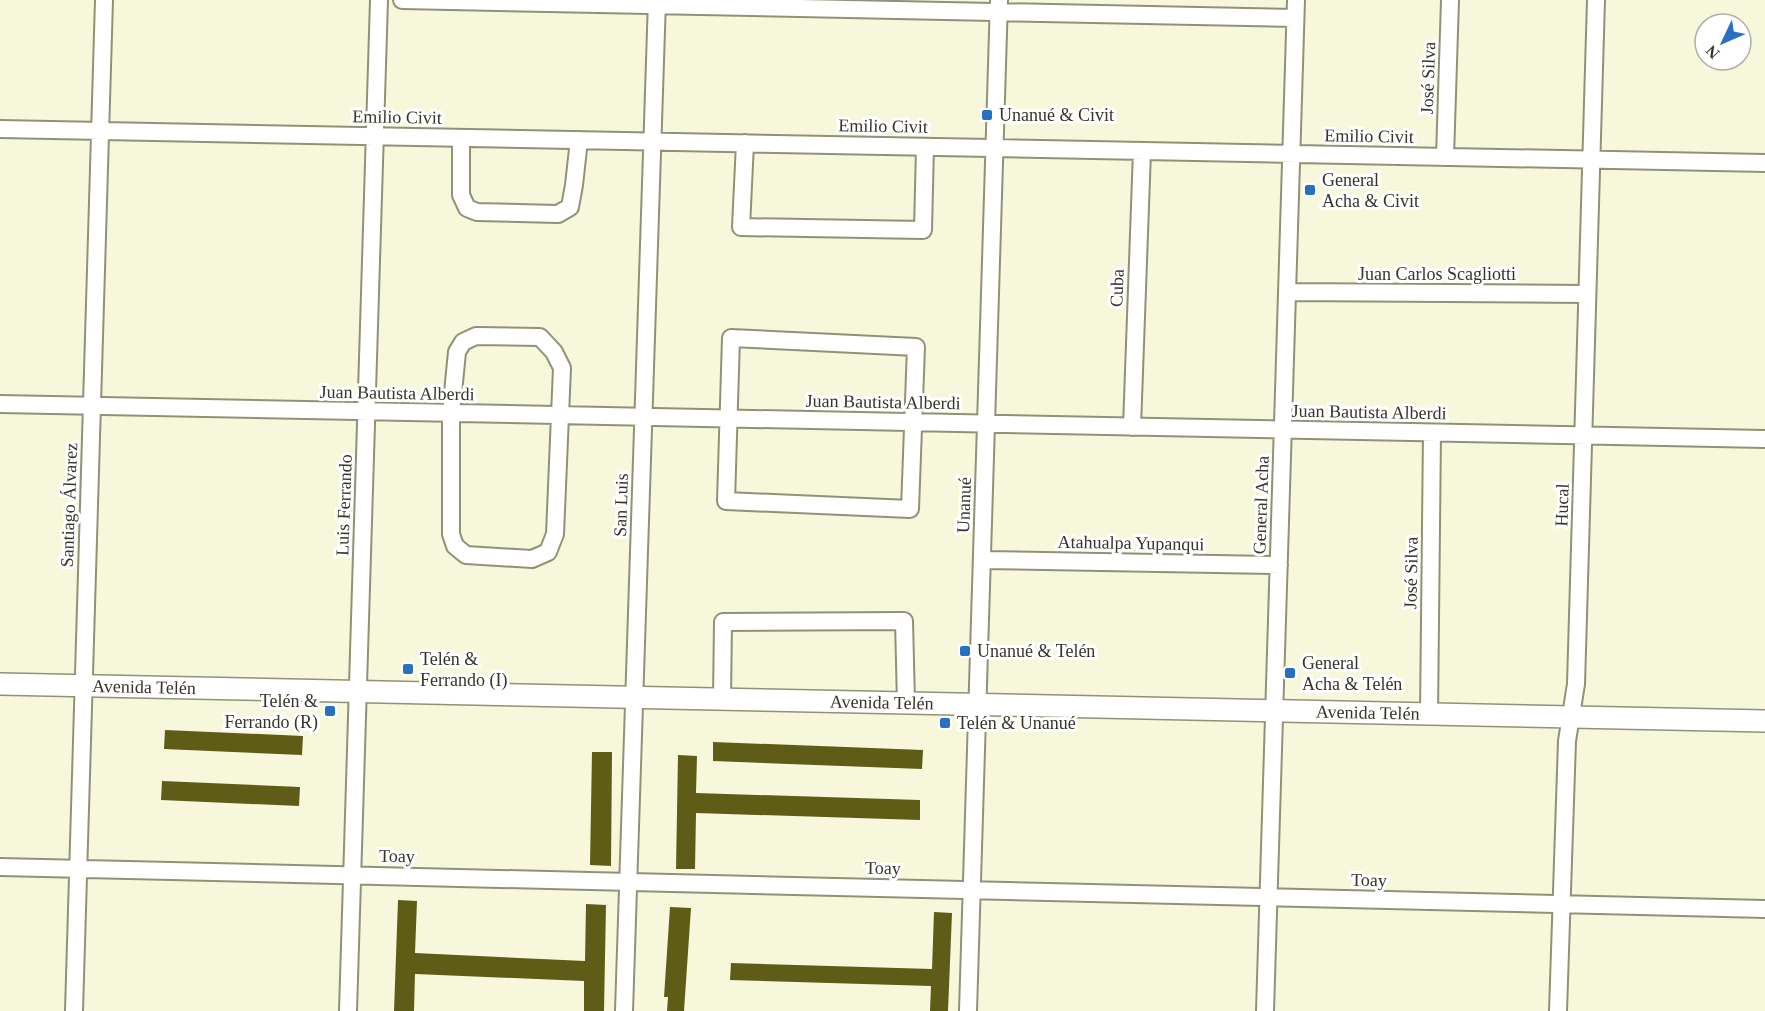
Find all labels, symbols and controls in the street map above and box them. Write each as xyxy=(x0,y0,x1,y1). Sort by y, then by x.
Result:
north arrow xyxy=(1693,12,1753,72)
street label: José Silva xyxy=(1417,41,1439,115)
text: N xyxy=(1702,42,1723,62)
place label: Unanué & Civit xyxy=(999,105,1114,125)
street label: Emilio Civit xyxy=(352,106,442,128)
marker: Unanué & Civit xyxy=(980,108,994,122)
street label: Emilio Civit xyxy=(838,115,928,137)
street label: Emilio Civit xyxy=(1324,125,1414,147)
place label: General Acha & Civit xyxy=(1322,170,1419,211)
marker: General Acha & Civit xyxy=(1303,183,1317,197)
street label: Juan Carlos Scagliotti xyxy=(1358,264,1516,284)
street label: Cuba xyxy=(1106,269,1128,307)
street label: Juan Bautista Alberdi xyxy=(319,382,475,404)
street label: Juan Bautista Alberdi xyxy=(805,391,961,413)
street label: Juan Bautista Alberdi xyxy=(1291,401,1447,423)
street label: Santiago Álvarez xyxy=(56,442,81,568)
street label: Luis Ferrando xyxy=(332,454,356,556)
street label: General Acha xyxy=(1249,455,1273,555)
street label: San Luis xyxy=(610,473,632,537)
street label: Unanué xyxy=(953,477,975,533)
street label: Hucal xyxy=(1551,483,1573,527)
street label: Atahualpa Yupanqui xyxy=(1057,532,1205,554)
street label: José Silva xyxy=(1400,537,1422,609)
place label: Unanué & Telén xyxy=(977,641,1095,661)
marker: Unanué & Telén xyxy=(958,644,972,658)
place label: Telén & Ferrando (I) xyxy=(420,649,507,691)
place label: General Acha & Telén xyxy=(1302,653,1402,694)
marker: Telén & Ferrando (I) xyxy=(401,662,415,676)
marker: General Acha & Telén xyxy=(1283,666,1297,680)
street label: Avenida Telén xyxy=(92,676,196,698)
place label: Telén & Ferrando (R) xyxy=(225,691,318,733)
street label: Avenida Telén xyxy=(830,691,934,714)
street label: Avenida Telén xyxy=(1316,702,1420,724)
marker: Telén & Ferrando (R) xyxy=(323,704,337,718)
place label: Telén & Unanué xyxy=(957,713,1076,733)
marker: Telén & Unanué xyxy=(938,716,952,730)
street label: Toay xyxy=(379,846,415,866)
street label: Toay xyxy=(865,858,901,878)
street label: Toay xyxy=(1351,870,1387,890)

